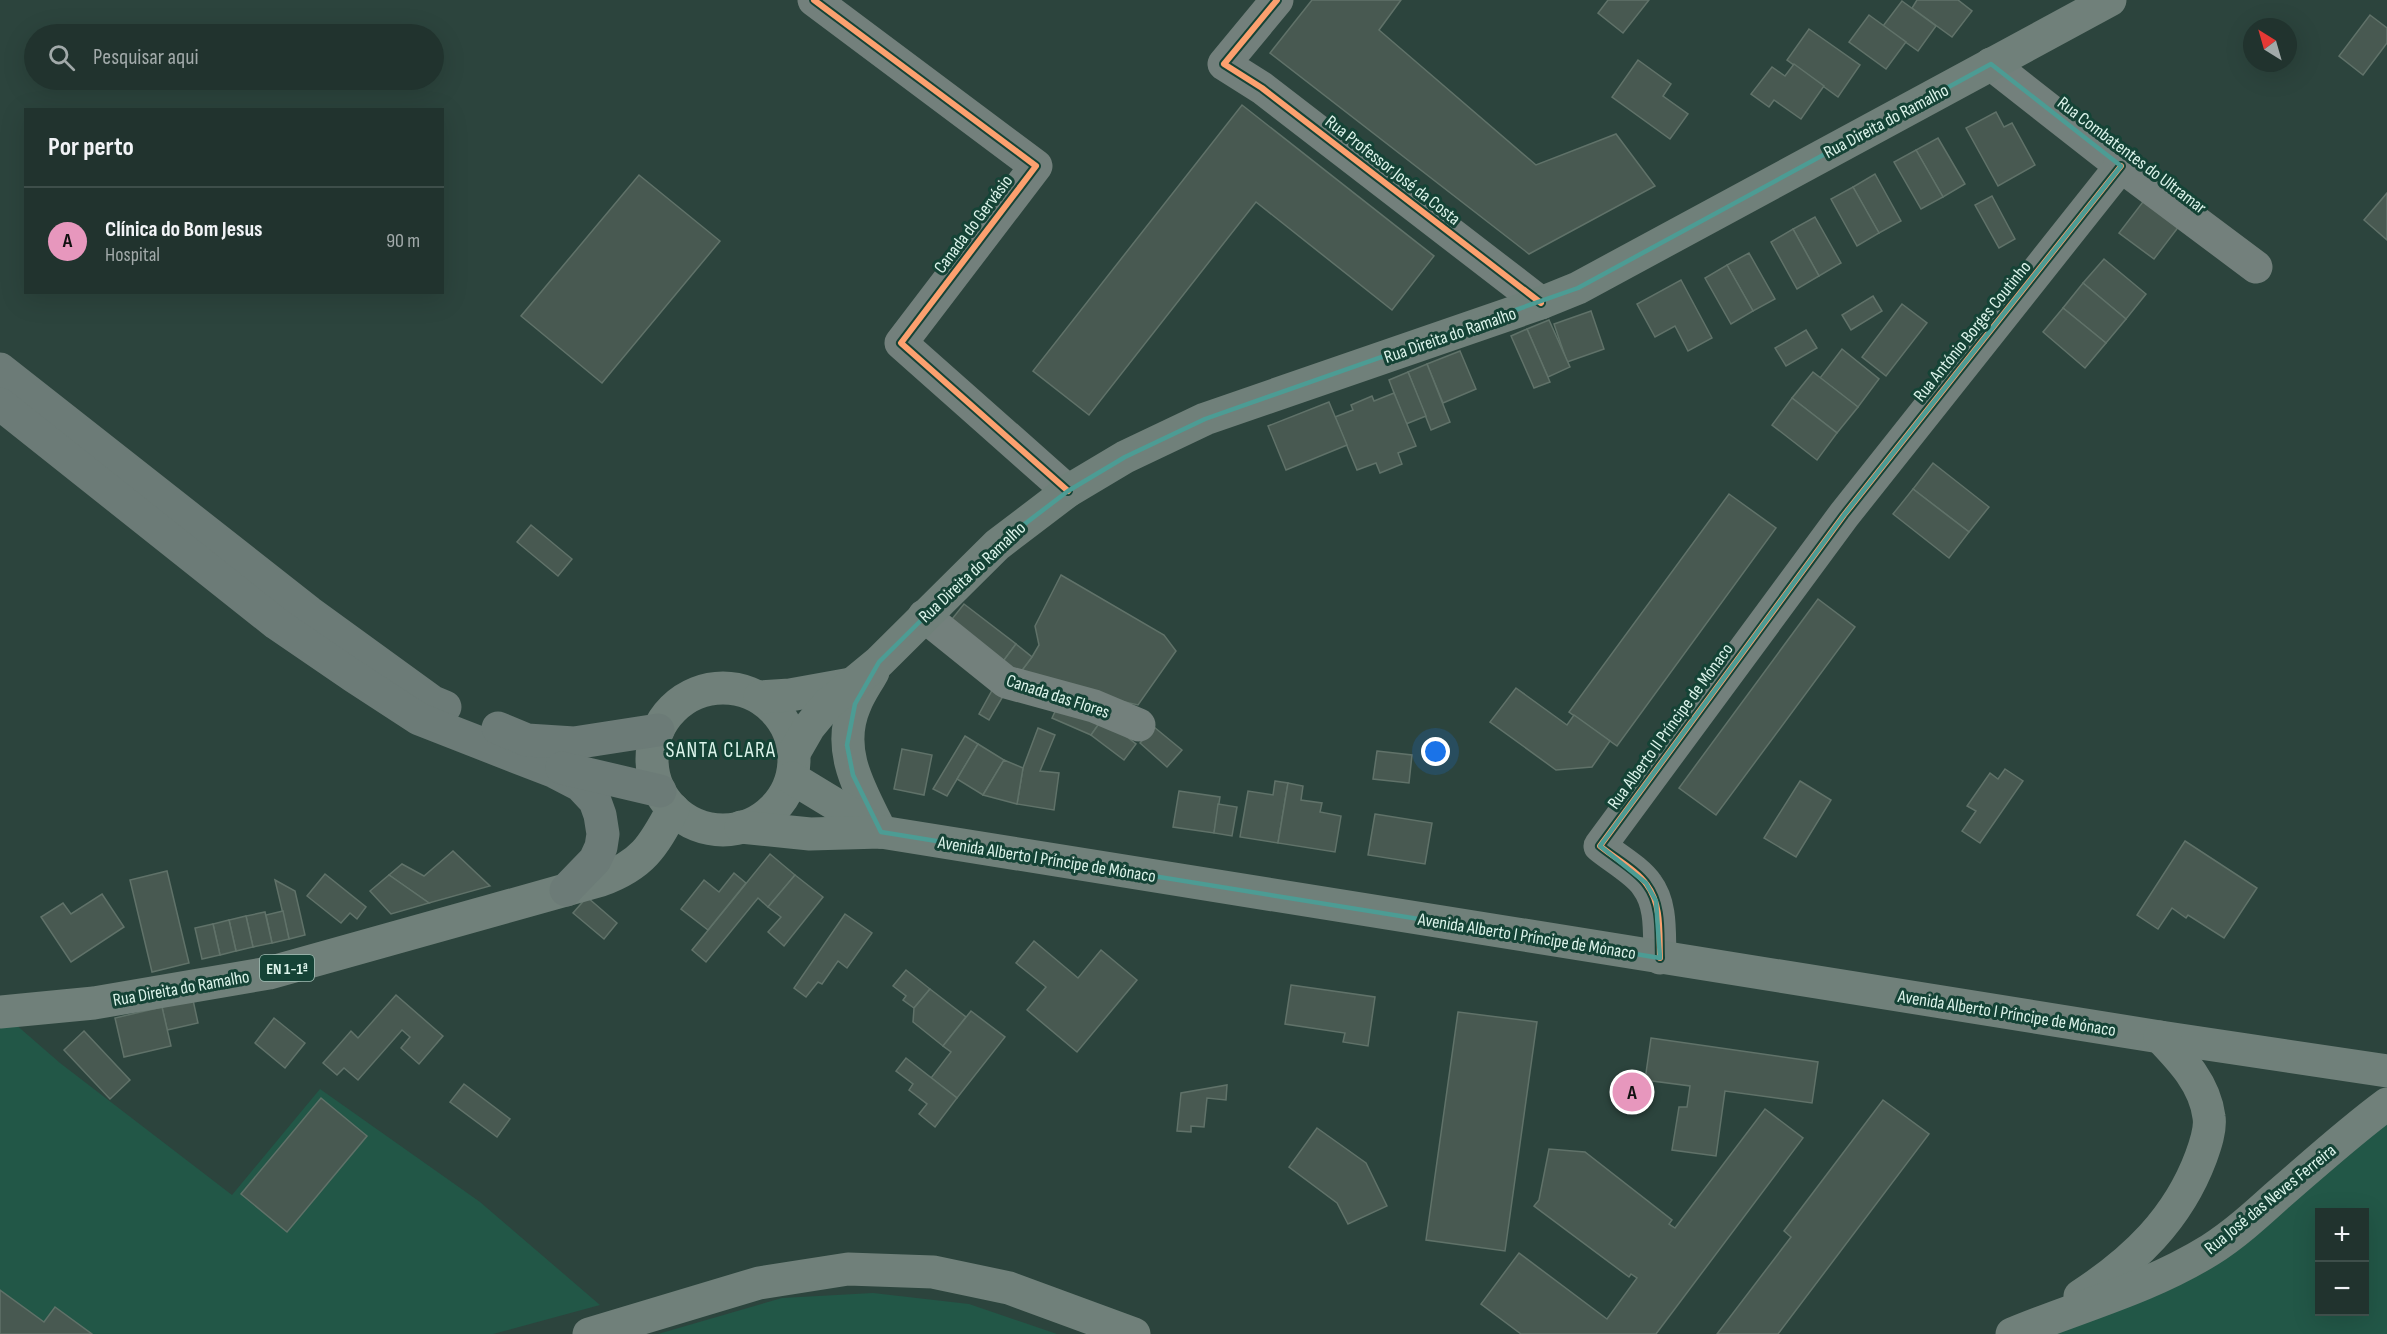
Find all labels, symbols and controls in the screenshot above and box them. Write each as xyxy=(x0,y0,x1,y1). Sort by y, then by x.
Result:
north arrow xyxy=(2243,18,2297,72)
search box xyxy=(24,24,444,90)
icon: search xyxy=(45,41,78,74)
text: Pesquisar aqui xyxy=(93,44,198,71)
street label: Rua Direita do Ramalho xyxy=(1820,80,1952,163)
street label: Rua Combatentes do Ultramar xyxy=(2053,93,2210,218)
street label: Rua Professor José da Costa xyxy=(1321,111,1464,230)
text: Por perto xyxy=(48,132,134,163)
street label: Canada do Gervásio xyxy=(930,171,1017,278)
text: Clínica do Bom Jesus xyxy=(105,216,263,243)
text: A xyxy=(63,229,72,253)
text: 90 m xyxy=(386,229,420,253)
text: Hospital xyxy=(105,243,160,267)
street label: Rua António Borges Coutinho xyxy=(1909,257,2036,406)
street label: Rua Direita do Ramalho xyxy=(1381,303,1519,368)
street label: Rua Direita do Ramalho xyxy=(915,518,1030,627)
street label: Rua Alberto II Príncipe de Mónaco xyxy=(1603,639,1738,813)
street label: Canada das Flores xyxy=(1004,670,1112,723)
your location xyxy=(1421,737,1450,766)
district label: SANTA CLARA xyxy=(666,738,776,763)
street label: Avenida Alberto I Príncipe de Mónaco xyxy=(935,832,1157,887)
street label: Avenida Alberto I Príncipe de Mónaco xyxy=(1415,909,1637,964)
road number: EN 1-1ª xyxy=(260,955,314,981)
street label: Rua Direita do Ramalho xyxy=(111,966,251,1011)
street label: Avenida Alberto I Príncipe de Mónaco xyxy=(1895,986,2117,1041)
pin: A xyxy=(1612,1070,1652,1114)
street label: Rua José das Neves Ferreira xyxy=(2200,1140,2340,1259)
map controls xyxy=(2315,1208,2369,1316)
button: + xyxy=(2315,1208,2369,1262)
button: − xyxy=(2315,1262,2369,1316)

